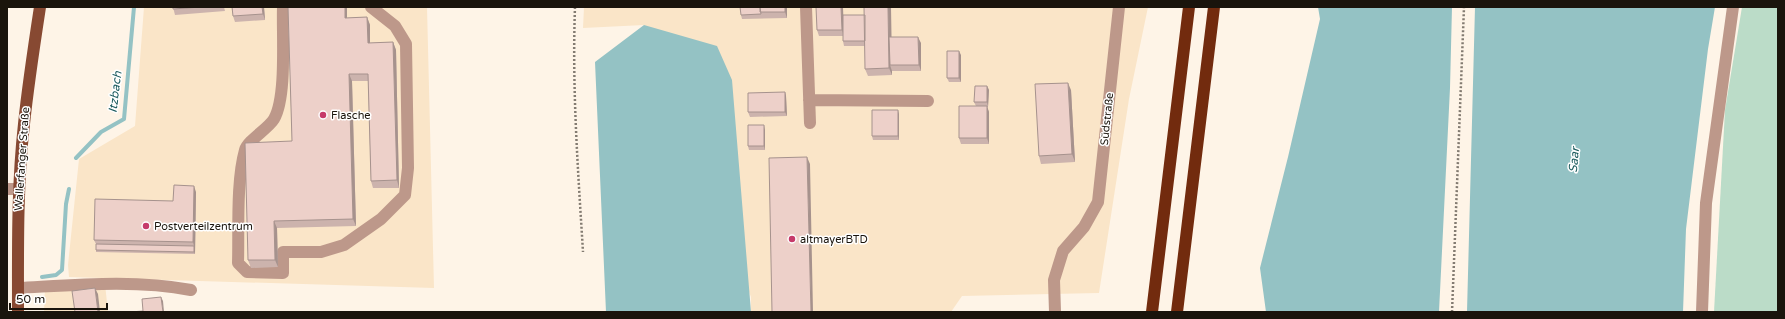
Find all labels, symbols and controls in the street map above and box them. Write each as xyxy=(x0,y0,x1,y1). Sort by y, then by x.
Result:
water label: Itzbach xyxy=(106,70,125,114)
street label: Südstraße xyxy=(1098,92,1116,146)
street label: Wallerfanger Straße xyxy=(12,107,32,211)
place label: Flasche xyxy=(331,109,371,122)
marker: Flasche xyxy=(318,110,328,120)
water label: Saar xyxy=(1566,145,1582,173)
place label: Postverteilzentrum xyxy=(154,220,253,233)
marker: Postverteilzentrum xyxy=(141,221,151,231)
place label: altmayerBTD xyxy=(800,233,868,246)
marker: altmayerBTD xyxy=(787,234,797,244)
scale bar xyxy=(10,285,107,311)
text: 50 m xyxy=(16,292,45,306)

